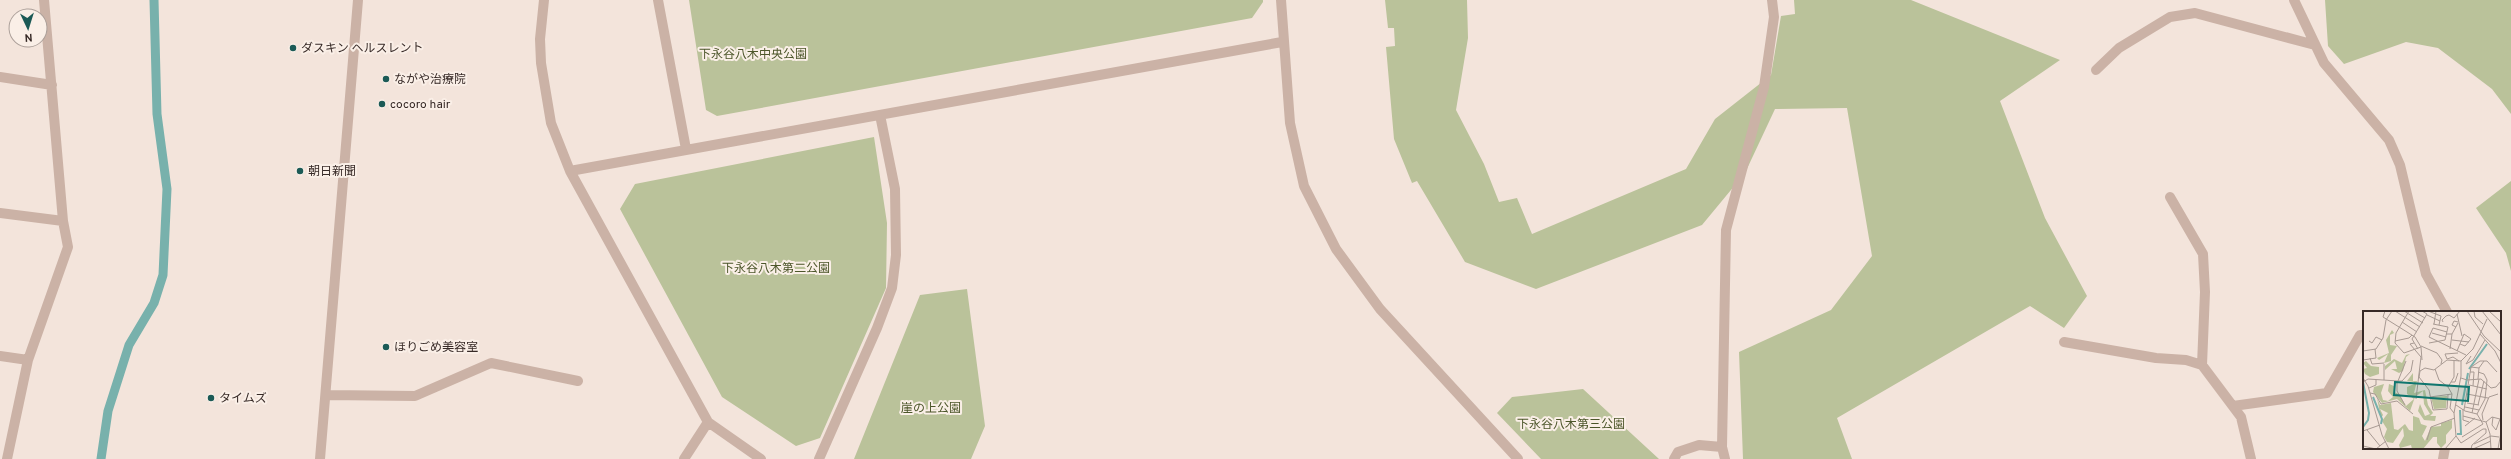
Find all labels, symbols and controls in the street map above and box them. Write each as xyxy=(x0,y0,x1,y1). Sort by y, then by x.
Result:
north arrow xyxy=(8,8,48,48)
text: N xyxy=(24,30,33,44)
place label: ダスキン ヘルスレント xyxy=(301,41,423,57)
marker: ダスキン ヘルスレント xyxy=(288,43,298,53)
park label: 下永谷八木中央公園 xyxy=(699,47,807,63)
place label: ながや治療院 xyxy=(394,72,466,88)
marker: ながや治療院 xyxy=(381,74,391,84)
place label: cocoro hair xyxy=(390,97,451,113)
marker: cocoro hair xyxy=(377,99,387,109)
place label: 朝日新聞 xyxy=(308,164,356,180)
marker: 朝日新聞 xyxy=(295,166,305,176)
park label: 下永谷八木第二公園 xyxy=(722,261,830,277)
inset map xyxy=(2363,311,2501,449)
place label: ほりごめ美容室 xyxy=(394,340,478,356)
marker: ほりごめ美容室 xyxy=(381,342,391,352)
place label: タイムズ xyxy=(219,391,267,407)
marker: タイムズ xyxy=(206,393,216,403)
park label: 崖の上公園 xyxy=(901,401,961,417)
park label: 下永谷八木第三公園 xyxy=(1517,417,1625,433)

